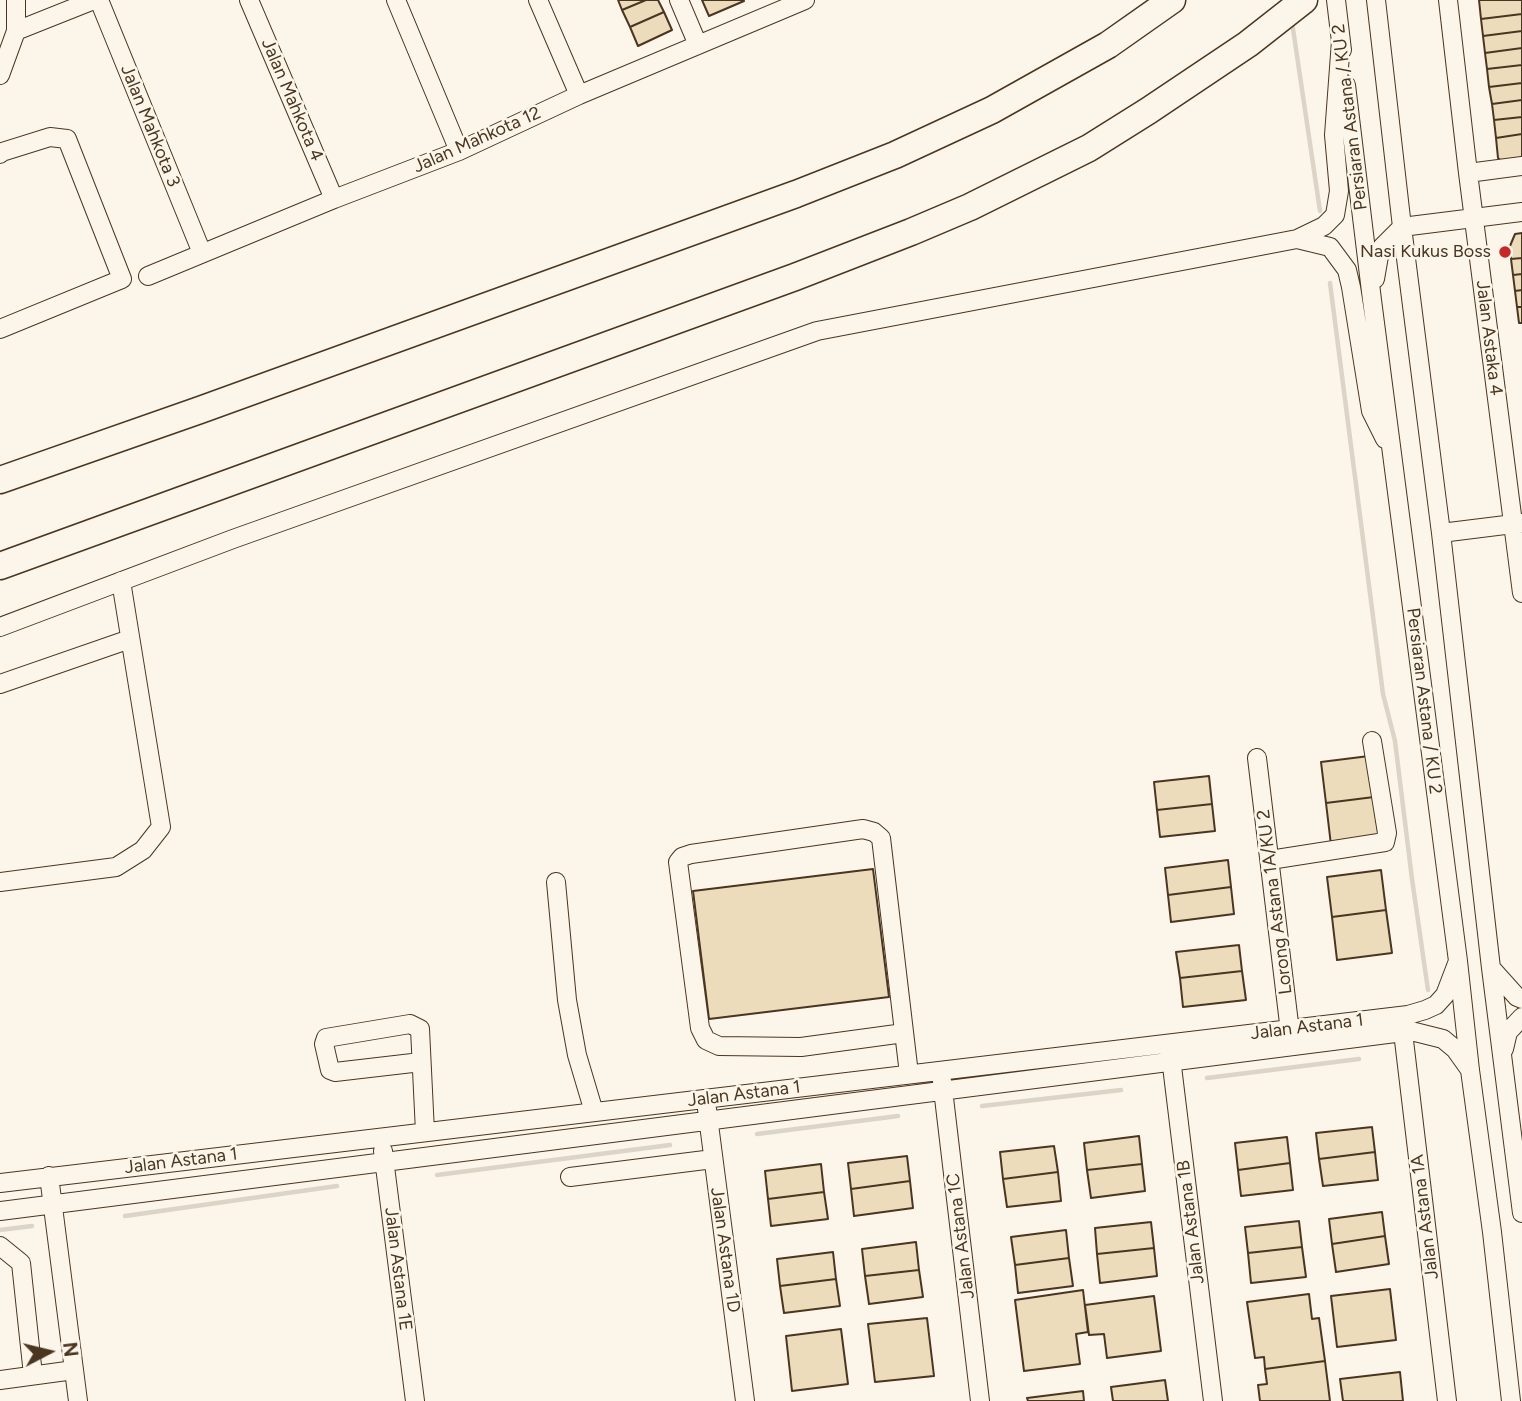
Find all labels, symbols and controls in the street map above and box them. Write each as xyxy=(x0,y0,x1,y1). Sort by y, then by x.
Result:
street label: Persiaran Astana / KU 2 xyxy=(1328,23,1372,211)
street label: Jalan Mahkota 4 xyxy=(256,35,328,165)
street label: Jalan Mahkota 3 xyxy=(116,62,184,190)
street label: Jalan Mahkota 12 xyxy=(410,102,544,178)
place label: Nasi Kukus Boss xyxy=(1360,241,1491,263)
marker: Nasi Kukus Boss xyxy=(1497,244,1513,260)
street label: Jalan Astaka 4 xyxy=(1471,279,1507,397)
street label: Persiaran Astana / KU 2 xyxy=(1402,607,1446,795)
street label: Lorong Astana 1A/KU 2 xyxy=(1253,808,1297,996)
street label: Jalan Astana 1 xyxy=(1249,1009,1365,1045)
street label: Jalan Astana 1 xyxy=(686,1076,802,1112)
street label: Jalan Astana 1 xyxy=(123,1143,239,1179)
street label: Jalan Astana 1A xyxy=(1407,1153,1443,1281)
street label: Jalan Astana 1B xyxy=(1173,1159,1209,1285)
street label: Jalan Astana 1C xyxy=(943,1172,979,1300)
street label: Jalan Astana 1D xyxy=(706,1186,744,1314)
street label: Jalan Astana 1E xyxy=(380,1206,416,1332)
north arrow xyxy=(14,1317,84,1387)
text: N xyxy=(58,1341,83,1358)

